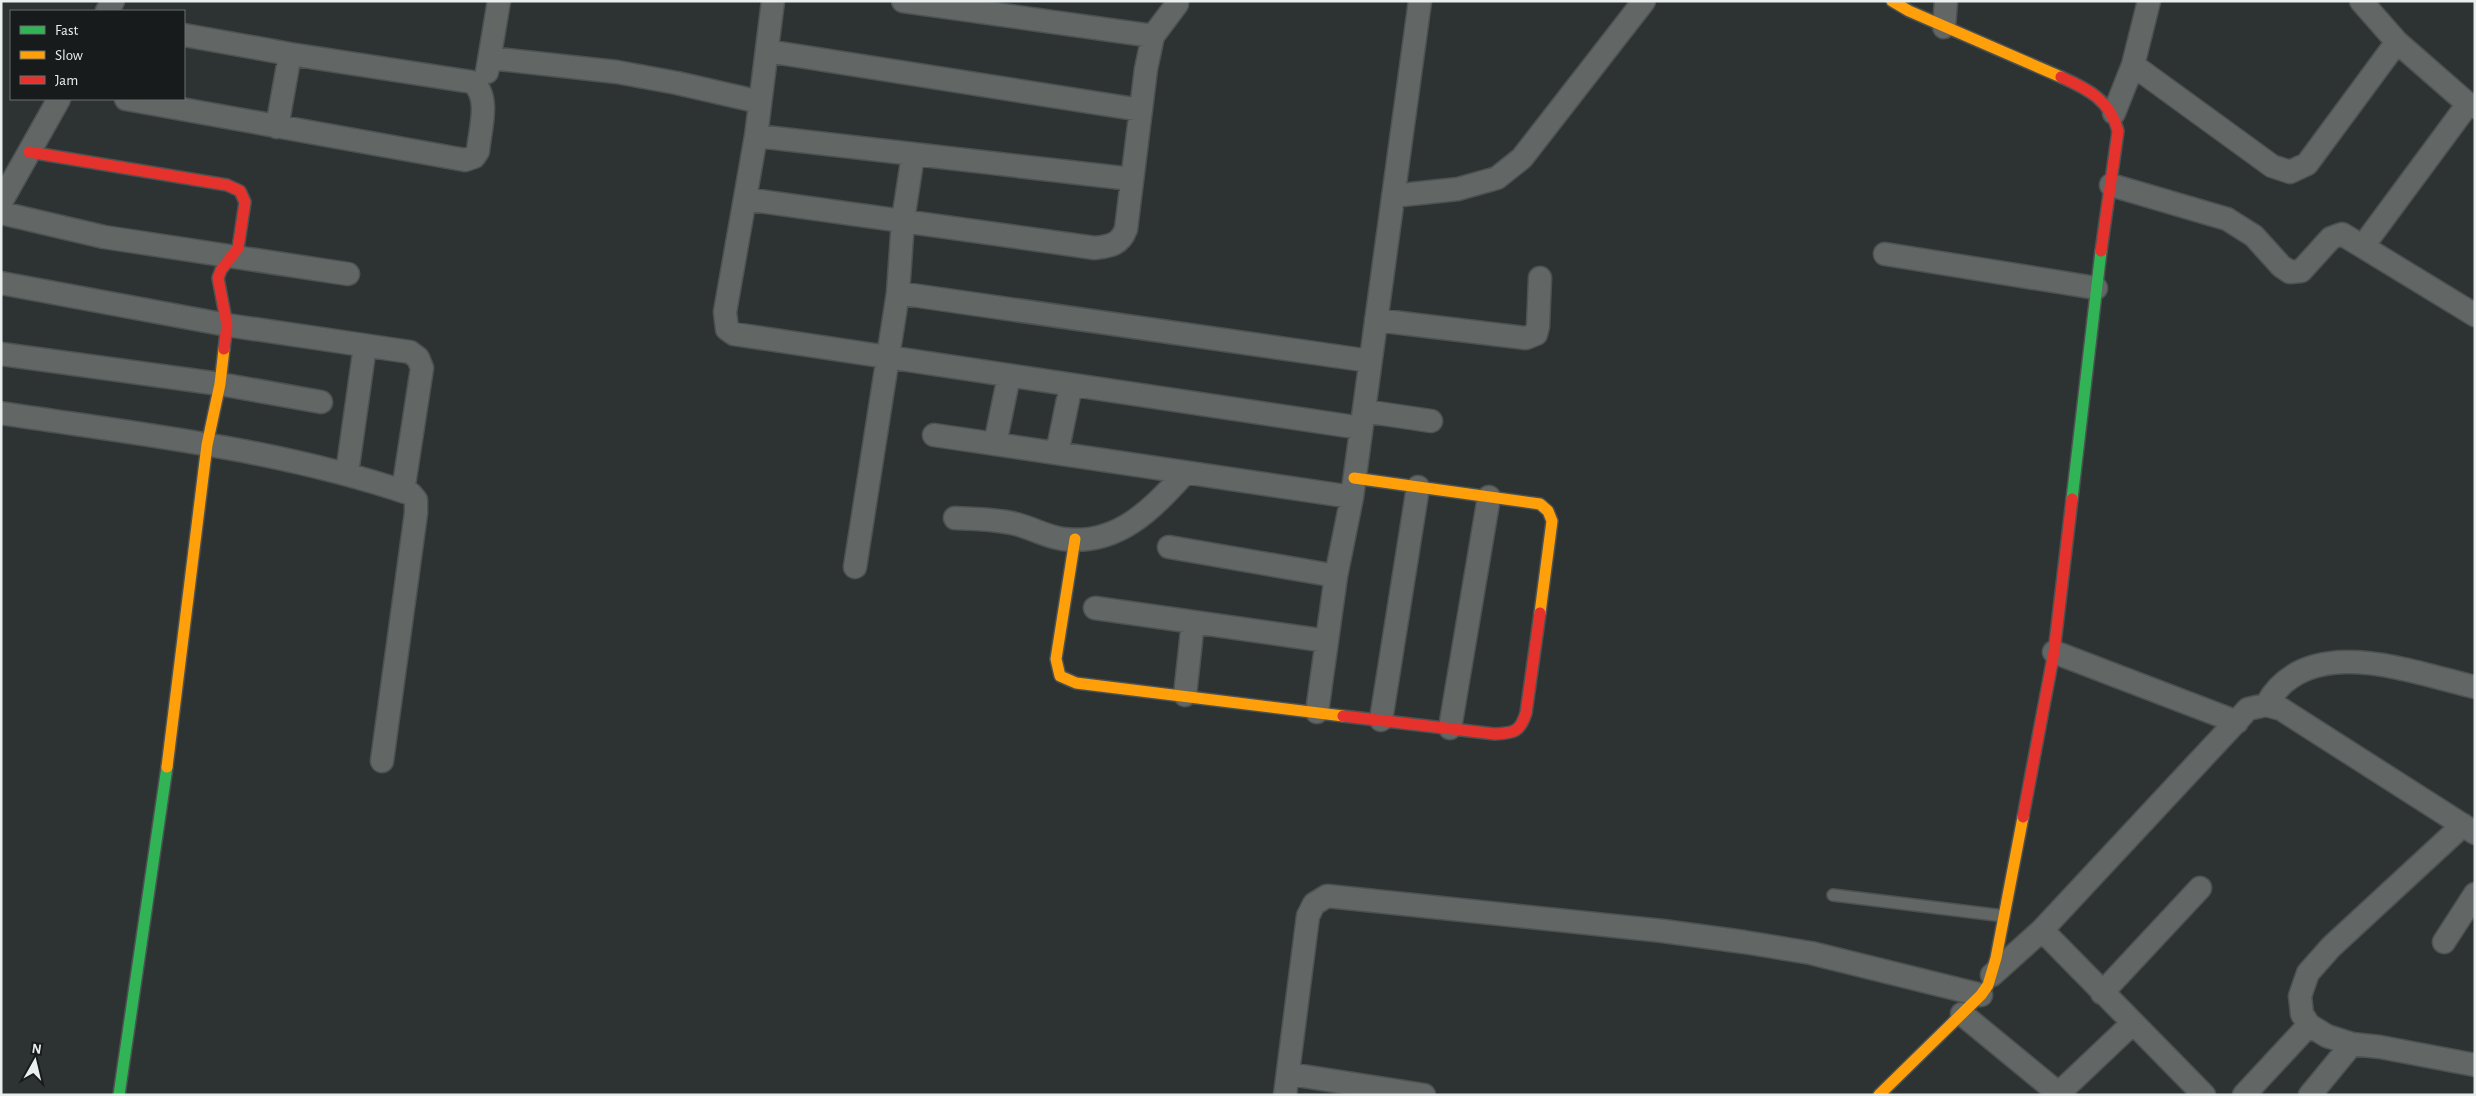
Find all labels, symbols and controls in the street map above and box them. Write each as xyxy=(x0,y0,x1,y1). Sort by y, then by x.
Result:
legend xyxy=(10,10,185,100)
text: Fast xyxy=(55,23,79,38)
text: Slow xyxy=(55,48,83,63)
text: Jam xyxy=(55,73,78,88)
north arrow xyxy=(10,1036,60,1086)
text: N xyxy=(31,1042,42,1057)

